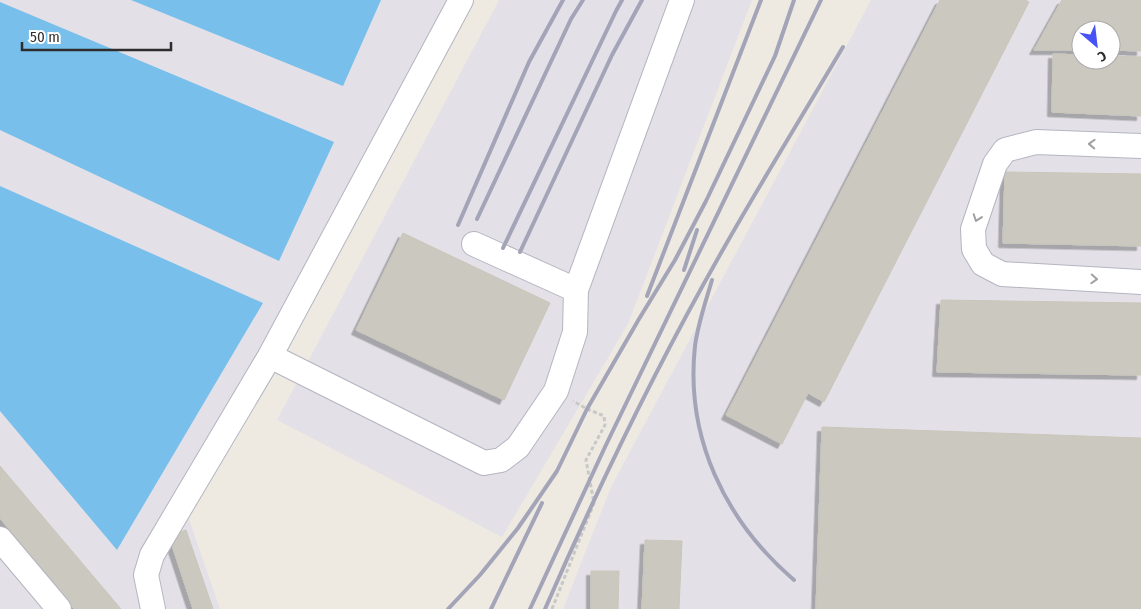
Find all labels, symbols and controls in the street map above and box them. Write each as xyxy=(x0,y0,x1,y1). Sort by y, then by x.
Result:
scale bar xyxy=(22,20,171,52)
north arrow xyxy=(1071,20,1121,70)
text: 50 m xyxy=(30,28,60,46)
text: С xyxy=(1094,47,1109,66)
one-way arrow xyxy=(1088,139,1096,149)
one-way arrow xyxy=(973,214,983,222)
one-way arrow xyxy=(1090,273,1098,284)

